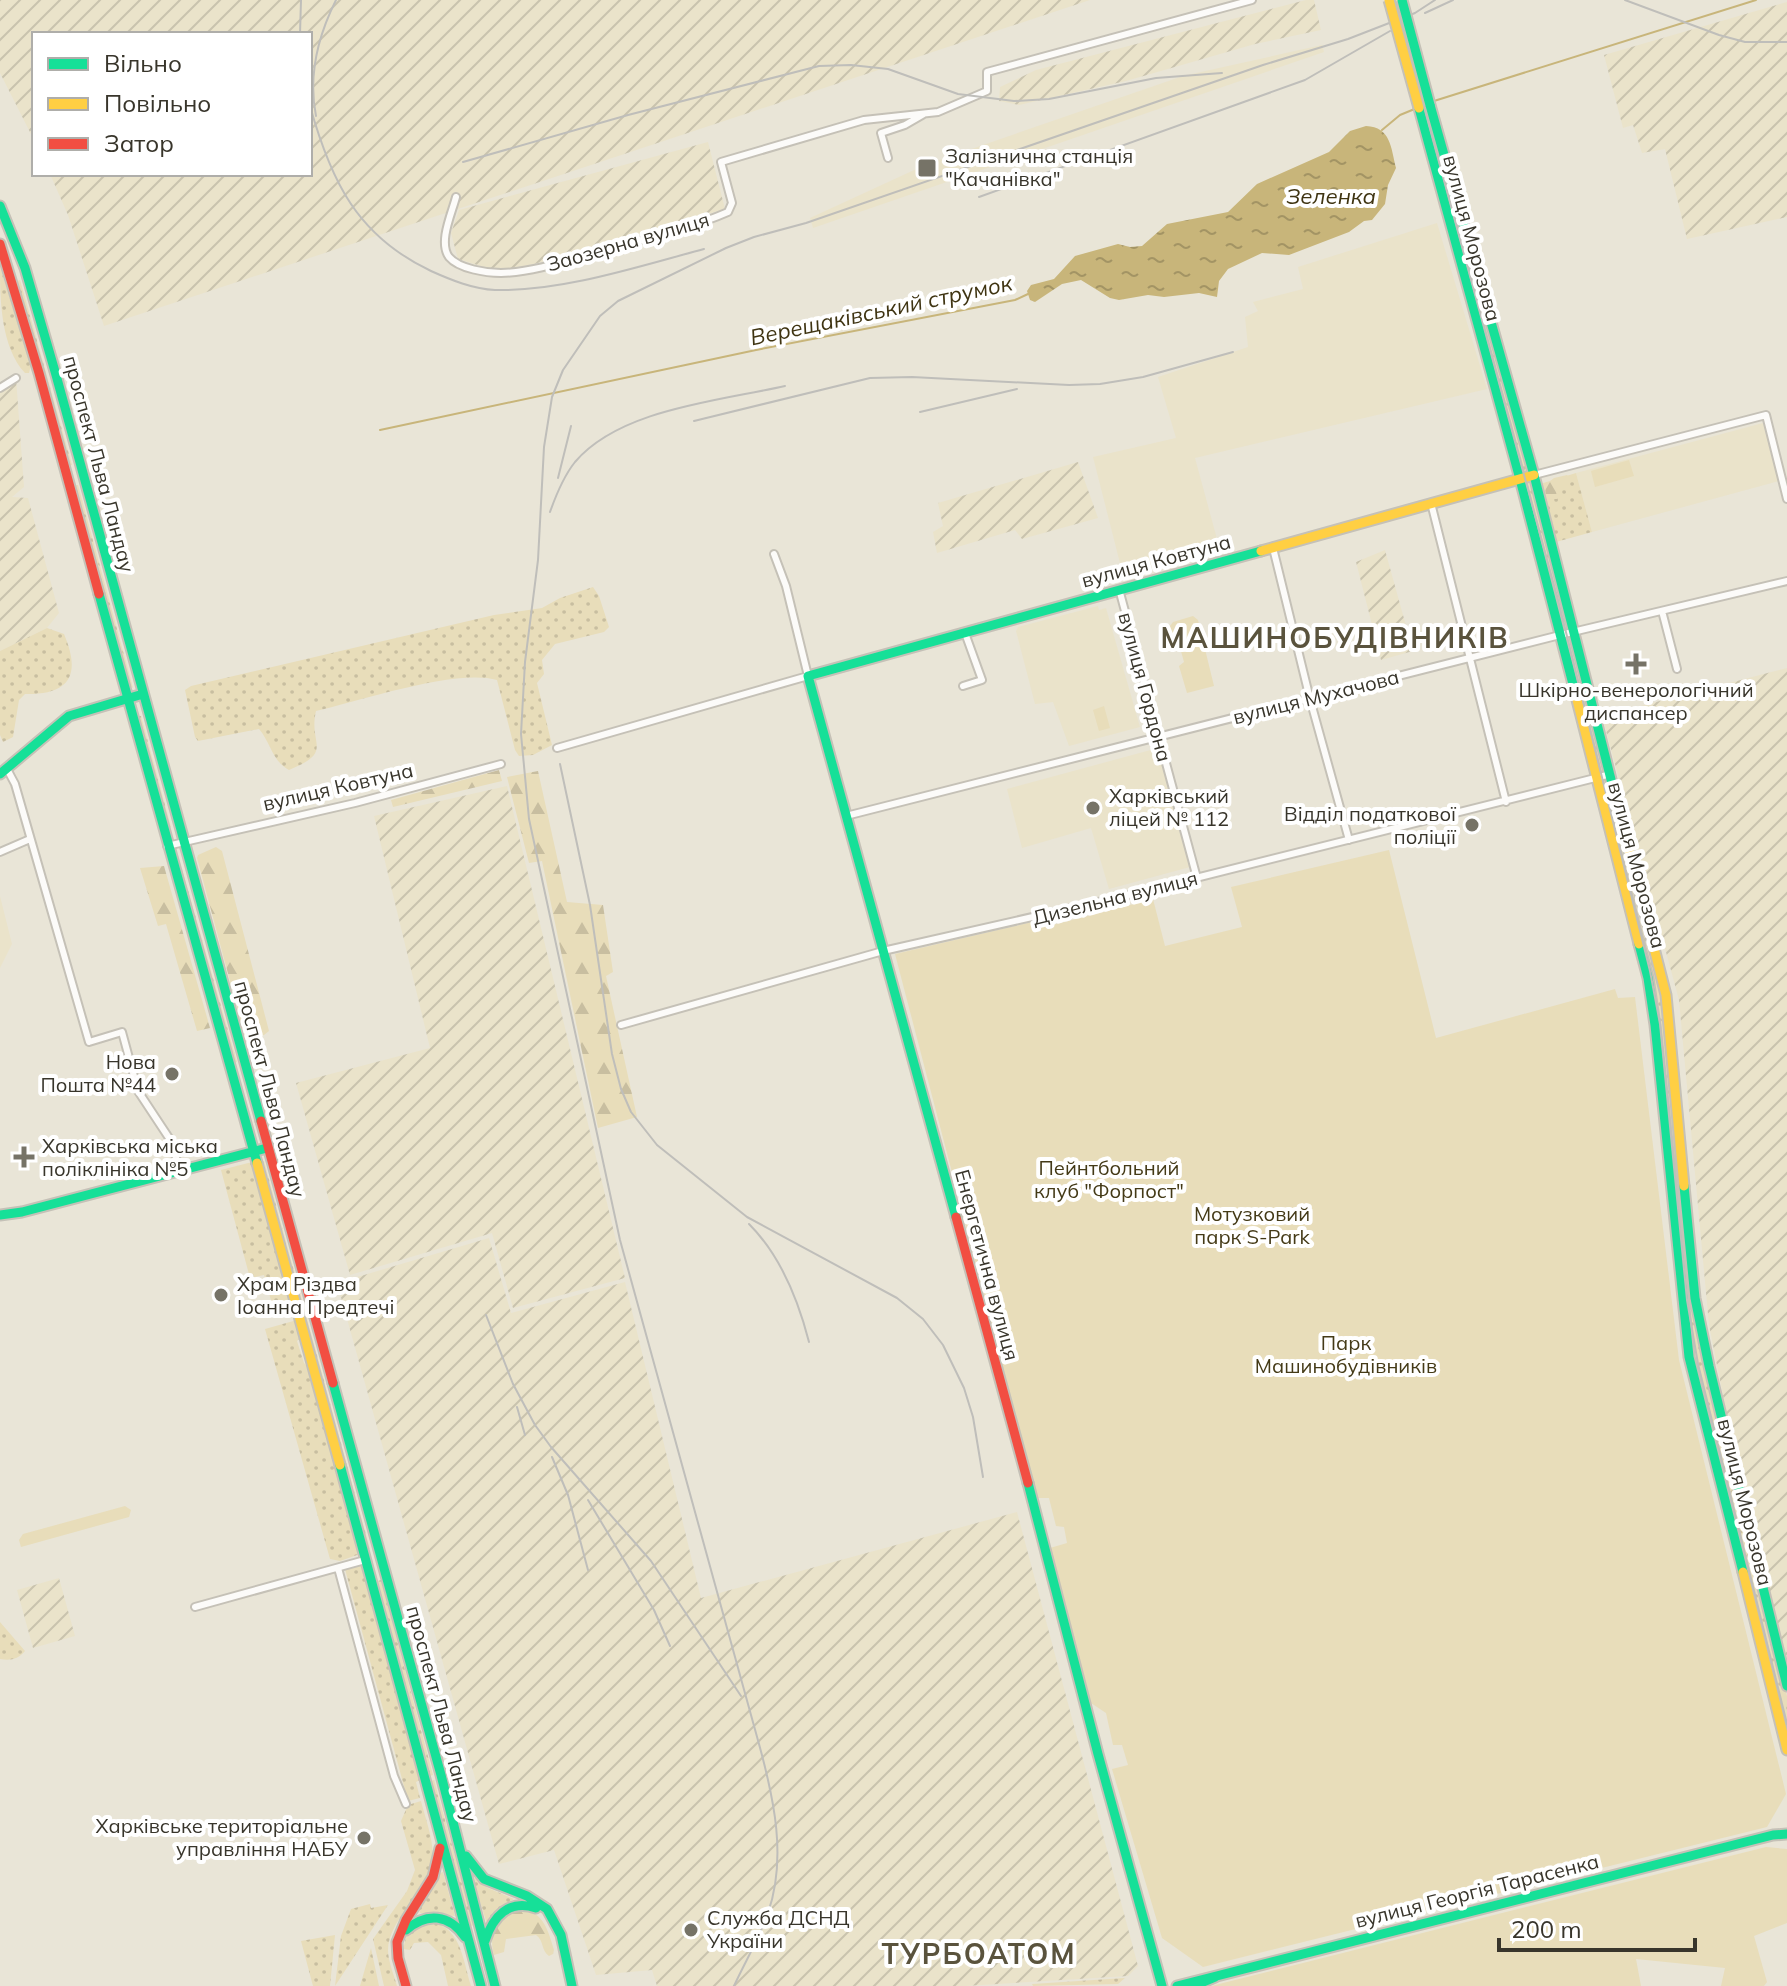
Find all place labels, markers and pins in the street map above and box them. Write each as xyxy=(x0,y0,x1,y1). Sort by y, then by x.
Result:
place label: Залізнична станція "Качанівка" xyxy=(945,143,1133,191)
marker: Залізнична станція "Качанівка" xyxy=(916,157,938,179)
marker: Шкірно-венерологічний диспансер xyxy=(1625,653,1647,675)
place label: Шкірно-венерологічний диспансер xyxy=(1518,677,1754,725)
place label: Харківський ліцей № 112 xyxy=(1109,783,1229,831)
marker: Харківський ліцей № 112 xyxy=(1084,799,1102,817)
place label: Відділ податкової поліції xyxy=(1284,801,1457,849)
marker: Відділ податкової поліції xyxy=(1463,816,1481,834)
place label: Нова Пошта №44 xyxy=(41,1049,156,1097)
marker: Нова Пошта №44 xyxy=(163,1065,181,1083)
place label: Харківська міська поліклініка №5 xyxy=(42,1133,218,1181)
marker: Харківська міська поліклініка №5 xyxy=(13,1146,35,1168)
place label: Храм Різдва Іоанна Предтечі xyxy=(237,1271,394,1319)
marker: Храм Різдва Іоанна Предтечі xyxy=(212,1286,230,1304)
place label: Харківське територіальне управління НАБУ xyxy=(95,1813,349,1861)
marker: Харківське територіальне управління НАБУ xyxy=(355,1829,373,1847)
place label: Служба ДСНД України xyxy=(706,1905,850,1953)
marker: Служба ДСНД України xyxy=(682,1921,700,1939)

